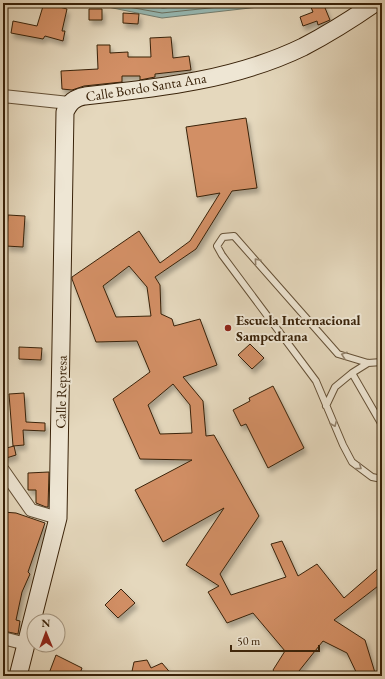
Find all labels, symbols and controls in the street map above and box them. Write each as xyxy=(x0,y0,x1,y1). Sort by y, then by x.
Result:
street label: Calle Bordo Santa Ana xyxy=(84,68,208,105)
one-way arrow xyxy=(254,258,261,265)
place label: Escuela Internacional Sampedrana xyxy=(236,311,361,345)
marker: Escuela Internacional Sampedrana xyxy=(223,323,233,333)
one-way arrow xyxy=(341,352,348,360)
street label: Calle Represa xyxy=(51,355,71,429)
one-way arrow xyxy=(329,420,337,428)
one-way arrow xyxy=(354,462,361,469)
north arrow xyxy=(26,613,66,653)
text: N xyxy=(41,616,50,630)
scale bar xyxy=(231,627,319,653)
text: 50 m xyxy=(237,633,261,649)

